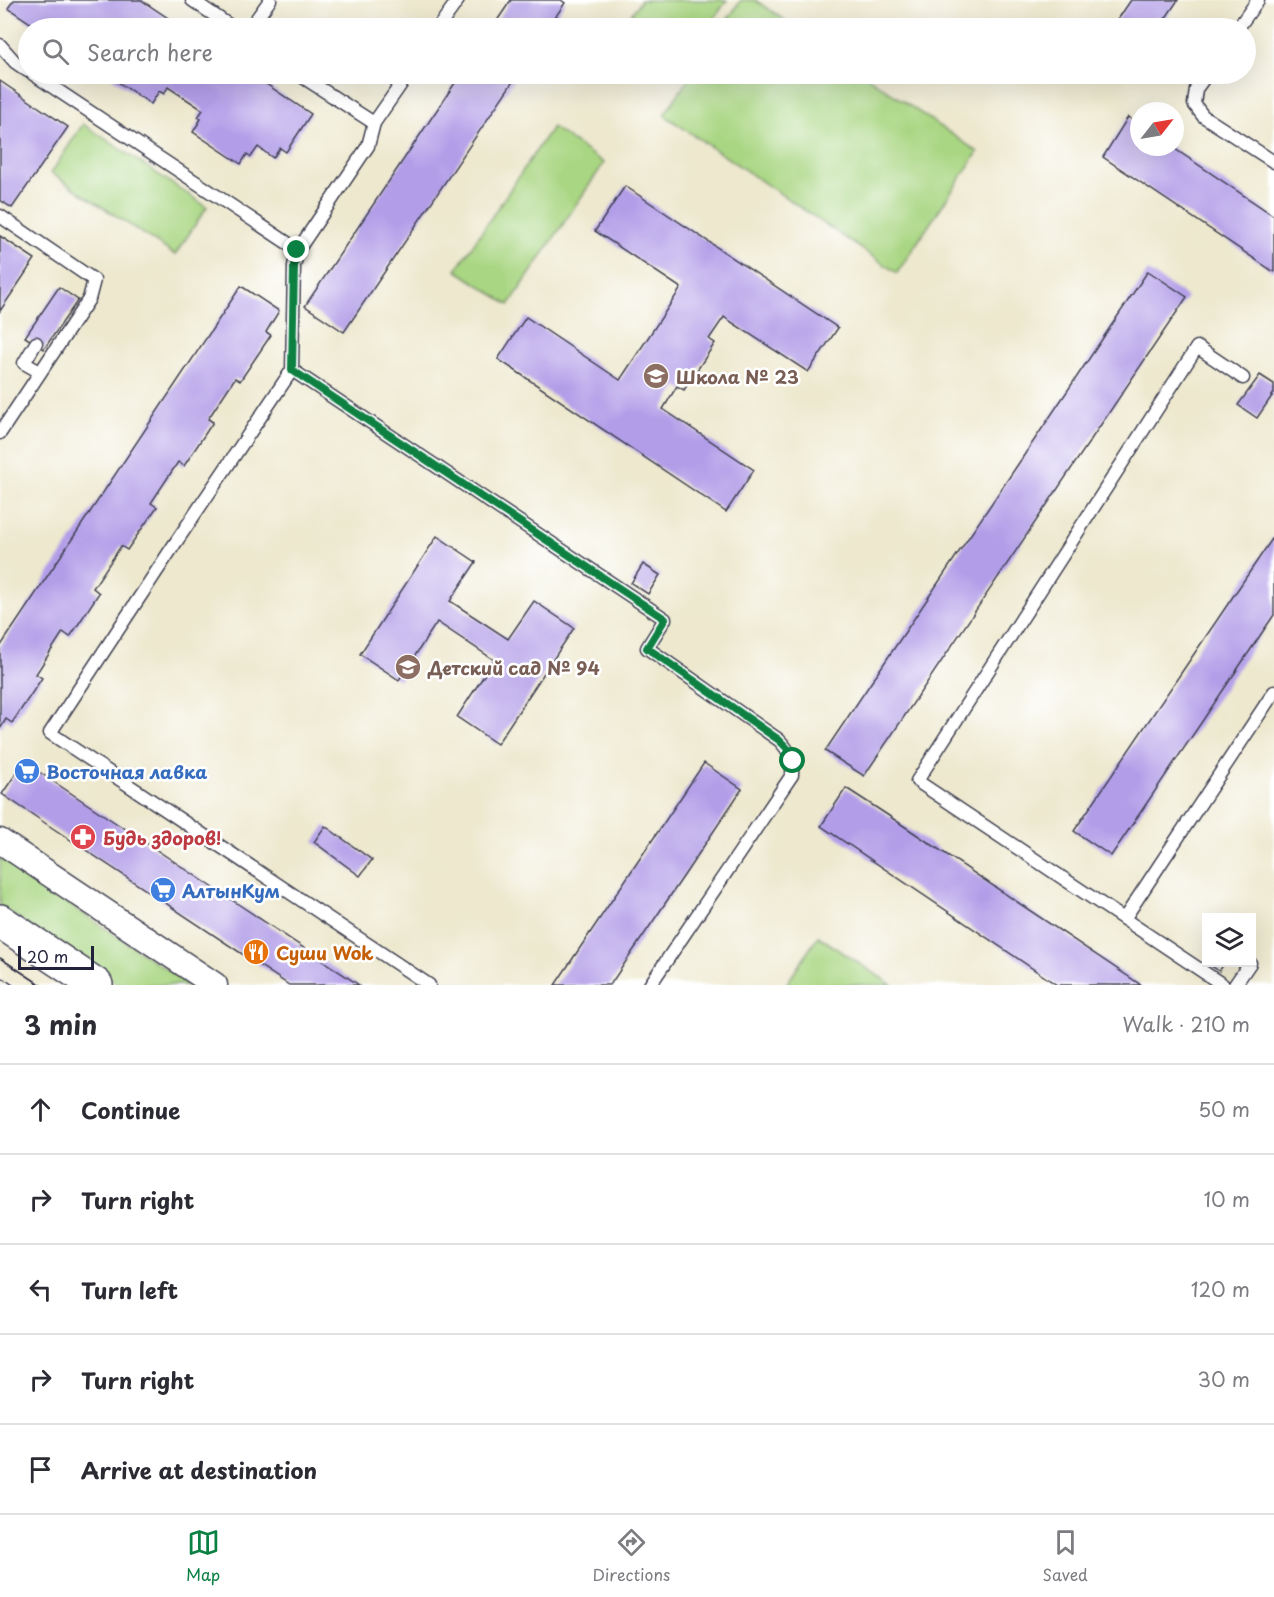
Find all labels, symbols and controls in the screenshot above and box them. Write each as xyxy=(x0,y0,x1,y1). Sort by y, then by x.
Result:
search box xyxy=(18,18,1256,84)
icon: search xyxy=(39,35,72,68)
text: Search here xyxy=(87,35,213,68)
north arrow xyxy=(1130,102,1184,156)
route end xyxy=(283,236,309,262)
school or university icon: Школа № 23 xyxy=(641,361,671,391)
place label: Школа № 23 xyxy=(676,363,799,390)
school or university icon: Детский сад № 94 xyxy=(393,652,423,682)
place label: Детский сад № 94 xyxy=(427,654,600,681)
route start xyxy=(779,747,805,773)
supermarket icon: Восточная лавка xyxy=(12,756,42,786)
place label: Восточная лавка xyxy=(46,758,207,785)
pharmacy icon: Будь здоров! xyxy=(68,822,98,852)
place label: Будь здоров! xyxy=(103,824,221,851)
supermarket icon: АлтынКум xyxy=(148,875,178,905)
place label: АлтынКум xyxy=(181,877,280,904)
map controls xyxy=(1202,913,1256,967)
button: layers xyxy=(1202,913,1256,967)
restaurant icon: Суши Wok xyxy=(241,937,271,967)
place label: Суши Wok xyxy=(276,939,374,966)
scale bar xyxy=(18,943,94,971)
text: 20 m xyxy=(27,944,68,968)
text: 3 min xyxy=(24,1005,97,1044)
text: Walk · 210 m xyxy=(1123,1009,1250,1039)
icon: ahead xyxy=(24,1093,57,1126)
text: Continue xyxy=(81,1093,180,1126)
text: 50 m xyxy=(1198,1094,1250,1124)
icon: right xyxy=(24,1183,57,1216)
text: Turn right xyxy=(81,1183,194,1216)
text: 10 m xyxy=(1203,1184,1250,1214)
icon: left xyxy=(24,1273,57,1306)
text: Turn left xyxy=(81,1273,178,1306)
text: 120 m xyxy=(1191,1274,1250,1304)
icon: right xyxy=(24,1363,57,1396)
text: Turn right xyxy=(81,1363,194,1396)
text: 30 m xyxy=(1197,1364,1250,1394)
icon: arrive xyxy=(24,1453,57,1486)
text: Arrive at destination xyxy=(81,1453,317,1486)
tab: Map xyxy=(186,1526,220,1586)
tab: Directions xyxy=(592,1526,670,1586)
tab: Saved xyxy=(1042,1526,1088,1586)

